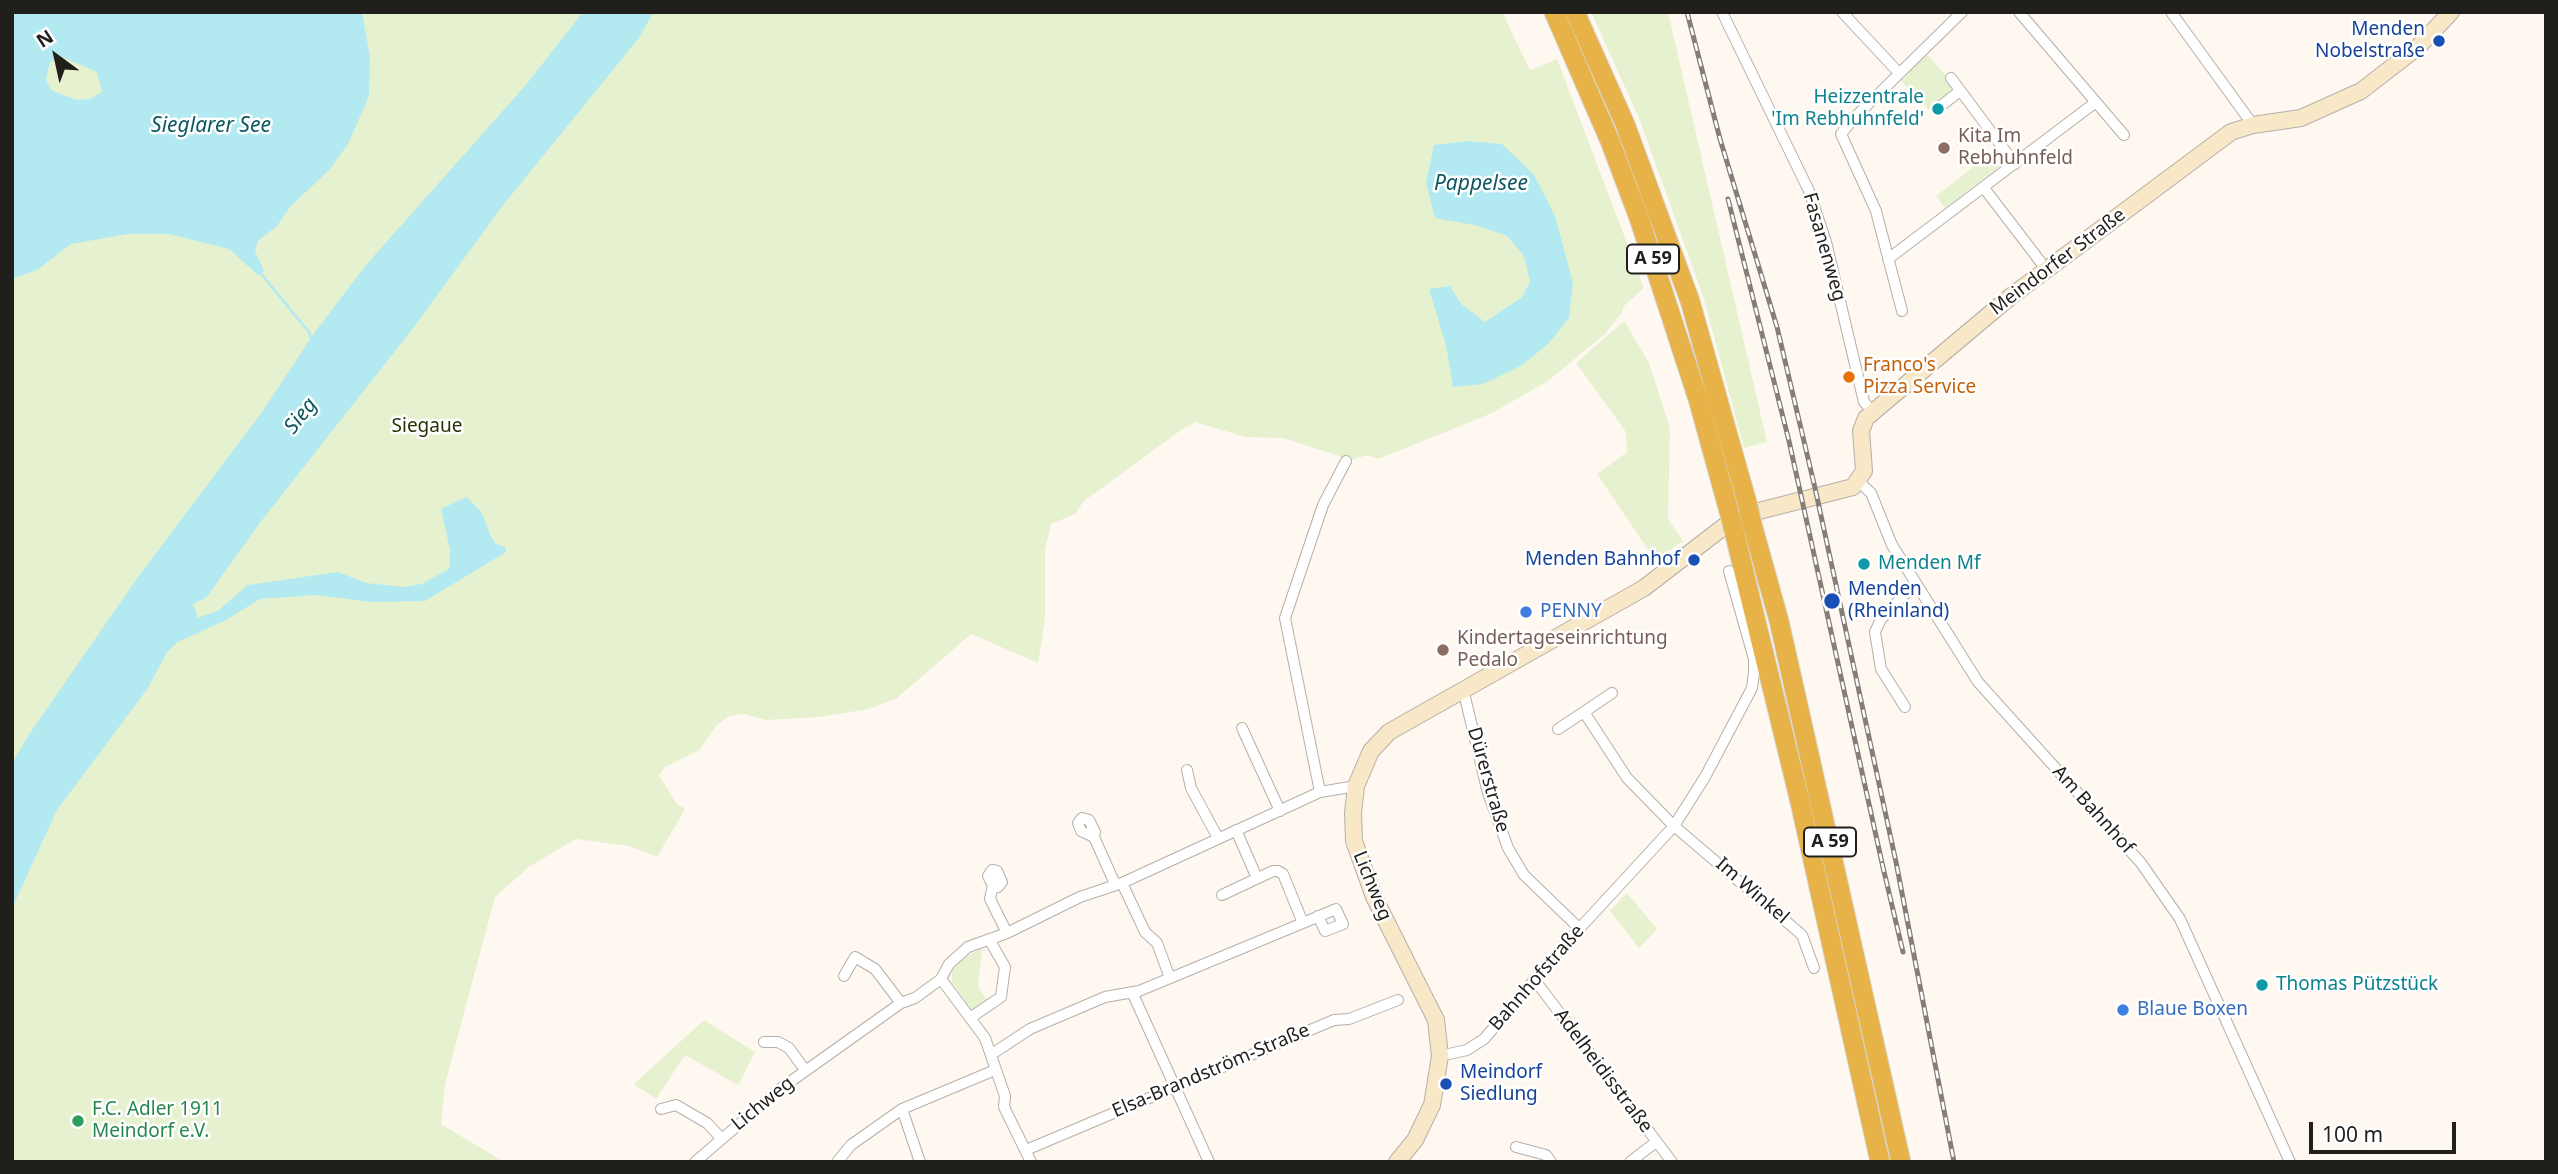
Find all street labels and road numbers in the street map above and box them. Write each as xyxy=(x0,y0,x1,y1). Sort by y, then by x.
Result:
street label: Fasanenweg xyxy=(1798,190,1850,304)
street label: Meindorfer Straße xyxy=(1986,204,2130,320)
road number: A 59 xyxy=(1627,244,1679,274)
street label: Dürerstraße xyxy=(1462,725,1514,835)
street label: Am Bahnhof xyxy=(2047,761,2139,859)
road number: A 59 xyxy=(1804,828,1856,856)
street label: Lichweg xyxy=(1348,848,1396,924)
street label: Im Winkel xyxy=(1711,853,1793,929)
street label: Bahnhofstraße xyxy=(1485,920,1589,1036)
street label: Adelheidisstraße xyxy=(1549,1005,1657,1137)
street label: Elsa-Brandström-Straße xyxy=(1109,1019,1313,1123)
street label: Lichweg xyxy=(727,1072,799,1136)

